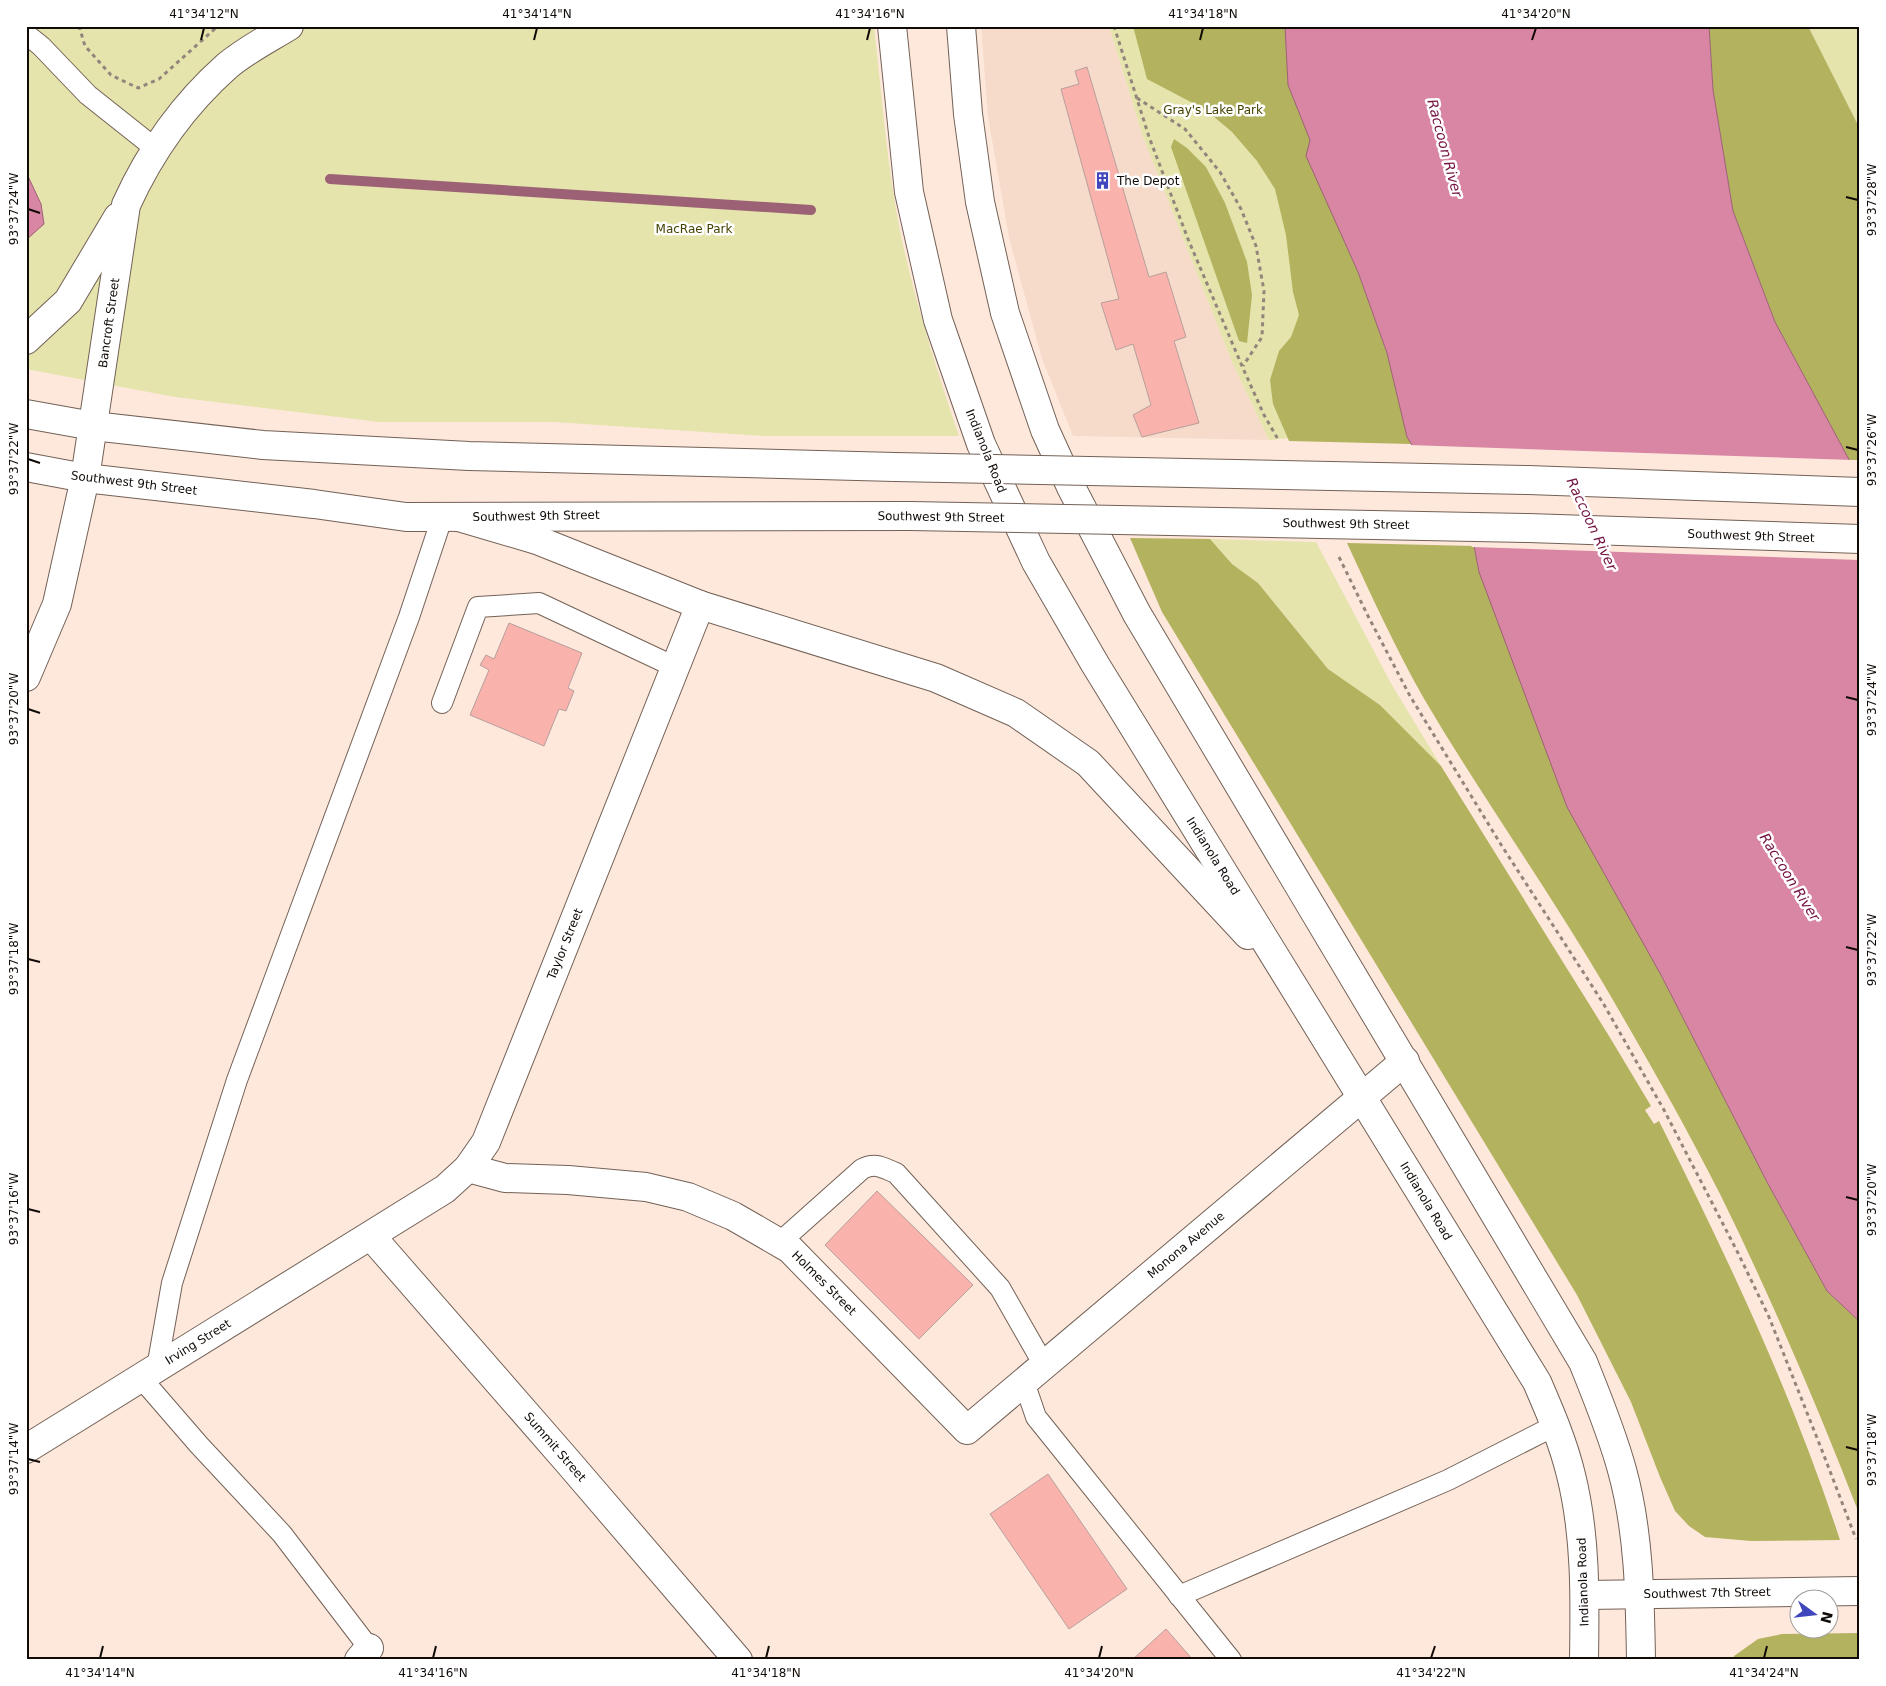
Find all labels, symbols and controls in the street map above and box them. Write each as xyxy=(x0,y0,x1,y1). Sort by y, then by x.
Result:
text: 41°34'12"N xyxy=(169,7,239,21)
text: 41°34'14"N xyxy=(502,7,572,21)
text: 41°34'16"N xyxy=(835,7,905,21)
text: 41°34'18"N xyxy=(1168,7,1238,21)
text: 41°34'20"N xyxy=(1501,7,1571,21)
water label: Raccoon River xyxy=(1424,97,1466,200)
park label: Gray's Lake Park xyxy=(1163,103,1263,117)
text: 93°37'28"W xyxy=(1865,164,1879,236)
building icon: The Depot xyxy=(1093,171,1113,191)
text: 93°37'24"W xyxy=(7,173,21,245)
place label: The Depot xyxy=(1116,174,1180,188)
park label: MacRae Park xyxy=(656,222,732,236)
street label: Bancroft Street xyxy=(96,277,122,369)
street label: Indianola Road xyxy=(963,407,1009,495)
text: 93°37'26"W xyxy=(1865,414,1879,486)
text: 93°37'22"W xyxy=(7,423,21,495)
street label: Southwest 9th Street xyxy=(70,468,198,498)
water label: Raccoon River xyxy=(1564,475,1621,574)
street label: Southwest 9th Street xyxy=(472,508,600,524)
street label: Southwest 9th Street xyxy=(877,509,1005,525)
street label: Southwest 9th Street xyxy=(1282,516,1410,532)
street label: Southwest 9th Street xyxy=(1687,527,1815,545)
text: 93°37'24"W xyxy=(1865,664,1879,736)
text: 93°37'20"W xyxy=(7,673,21,745)
street label: Indianola Road xyxy=(1183,815,1243,897)
water label: Raccoon River xyxy=(1757,830,1824,925)
street label: Taylor Street xyxy=(544,906,586,983)
text: 93°37'22"W xyxy=(1865,914,1879,986)
text: 93°37'18"W xyxy=(7,923,21,995)
street label: Indianola Road xyxy=(1397,1159,1455,1243)
text: 93°37'20"W xyxy=(1865,1164,1879,1236)
text: 93°37'16"W xyxy=(7,1173,21,1245)
street label: Monona Avenue xyxy=(1145,1209,1227,1281)
street label: Holmes Street xyxy=(789,1248,859,1318)
street label: Irving Street xyxy=(163,1316,234,1368)
street label: Summit Street xyxy=(521,1410,589,1485)
text: 93°37'18"W xyxy=(1865,1414,1879,1486)
text: 93°37'14"W xyxy=(7,1423,21,1495)
street label: Indianola Road xyxy=(1574,1537,1592,1627)
street label: Southwest 7th Street xyxy=(1643,1585,1771,1601)
north arrow xyxy=(1788,1588,1838,1638)
text: N xyxy=(1817,1610,1836,1625)
text: 41°34'14"N xyxy=(65,1666,135,1680)
text: 41°34'16"N xyxy=(398,1666,468,1680)
text: 41°34'18"N xyxy=(731,1666,801,1680)
text: 41°34'20"N xyxy=(1064,1666,1134,1680)
text: 41°34'22"N xyxy=(1396,1666,1466,1680)
text: 41°34'24"N xyxy=(1729,1666,1799,1680)

